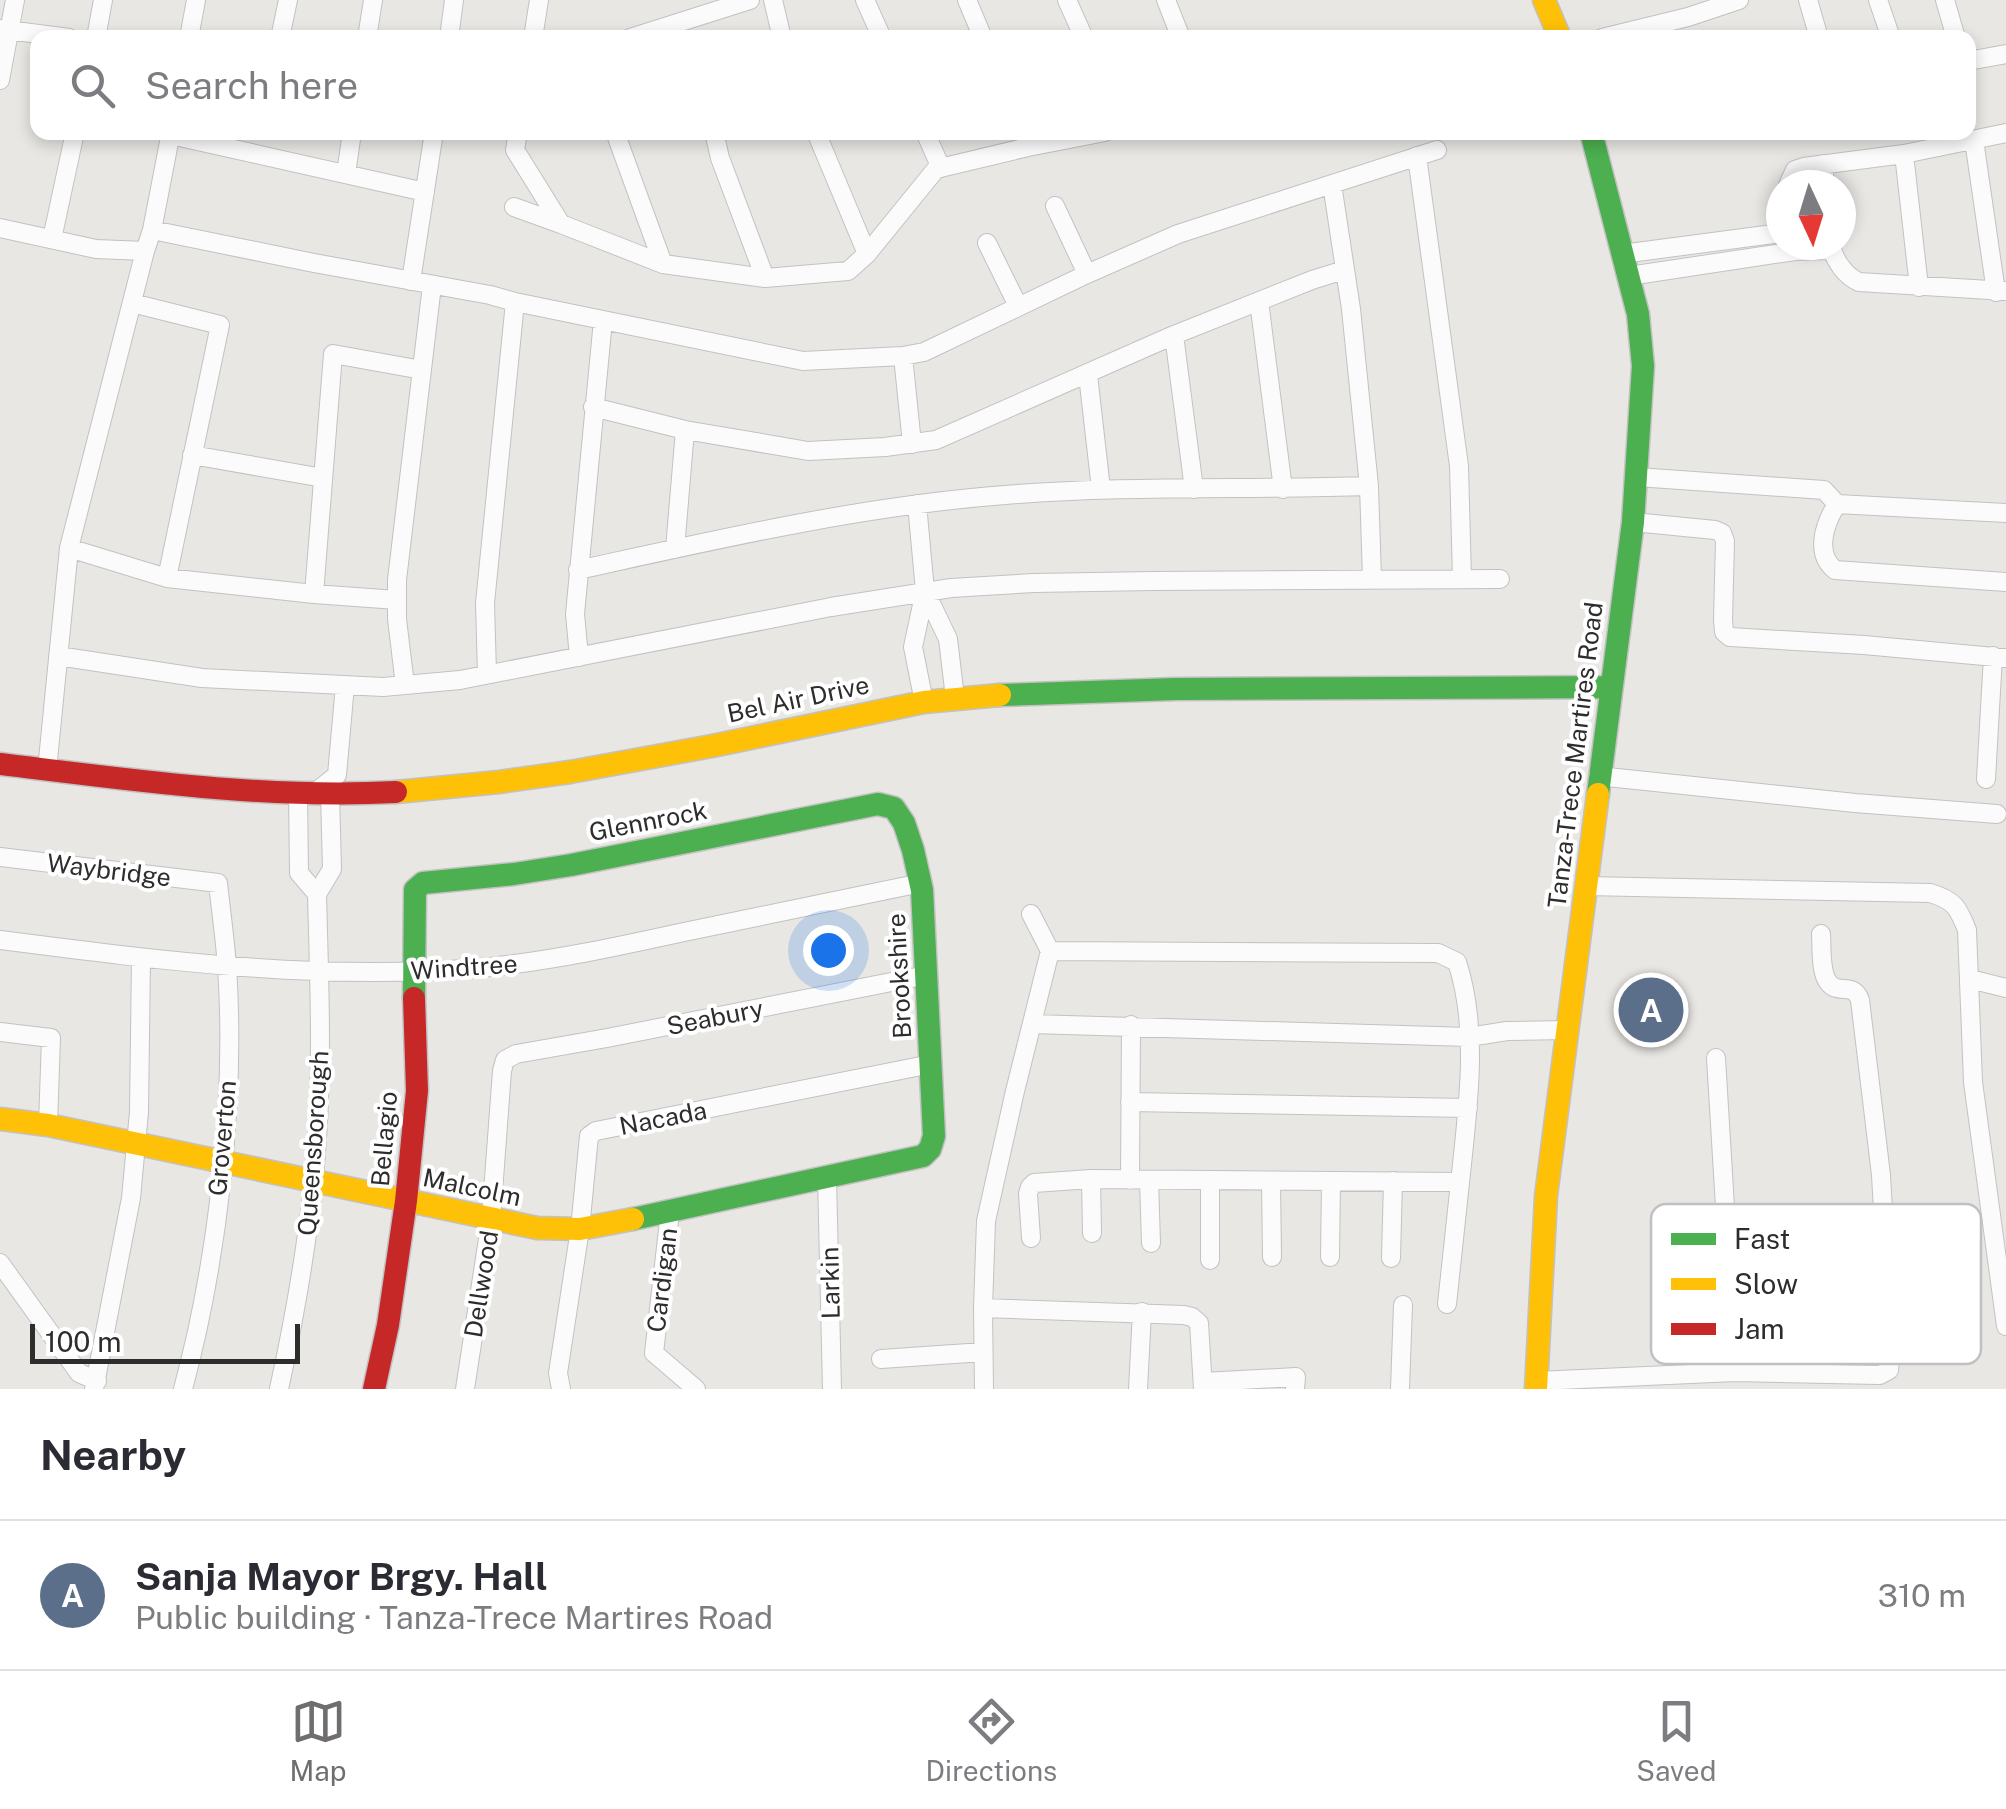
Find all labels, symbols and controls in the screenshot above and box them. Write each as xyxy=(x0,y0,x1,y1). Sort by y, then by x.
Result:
search box xyxy=(30,30,1976,140)
icon: search xyxy=(65,58,120,113)
text: Search here xyxy=(145,63,358,108)
north arrow xyxy=(1766,170,1856,260)
street label: Tanza-Trece Martires Road xyxy=(1541,600,1609,910)
street label: Bel Air Drive xyxy=(724,669,872,729)
street label: Glennrock xyxy=(587,795,709,847)
street label: Waybridge xyxy=(45,848,173,892)
street label: Brookshire xyxy=(881,913,917,1039)
your location xyxy=(803,925,854,976)
street label: Windtree xyxy=(410,948,518,986)
pin: A xyxy=(1618,972,1684,1048)
street label: Seabury xyxy=(664,993,766,1041)
street label: Queensborough xyxy=(292,1049,334,1237)
street label: Groverton xyxy=(202,1079,242,1197)
street label: Bellagio xyxy=(365,1090,403,1188)
street label: Nacada xyxy=(617,1095,709,1141)
street label: Malcolm xyxy=(420,1162,524,1212)
legend xyxy=(1651,1204,1981,1364)
text: Fast xyxy=(1734,1222,1790,1255)
street label: Cardigan xyxy=(641,1226,683,1334)
street label: Dellwood xyxy=(458,1228,504,1340)
street label: Larkin xyxy=(814,1247,846,1319)
text: Slow xyxy=(1734,1267,1798,1300)
text: Jam xyxy=(1734,1312,1785,1345)
scale bar xyxy=(30,1319,300,1364)
text: 100 m xyxy=(45,1325,122,1358)
text: Nearby xyxy=(40,1430,186,1479)
text: Sanja Mayor Brgy. Hall xyxy=(135,1554,548,1599)
text: A xyxy=(61,1577,84,1614)
text: 310 m xyxy=(1878,1577,1966,1614)
text: Public building · Tanza-Trece Martires Road xyxy=(135,1599,773,1636)
tab: Map xyxy=(290,1694,346,1787)
tab: Directions xyxy=(926,1694,1057,1787)
tab: Saved xyxy=(1636,1694,1716,1787)

